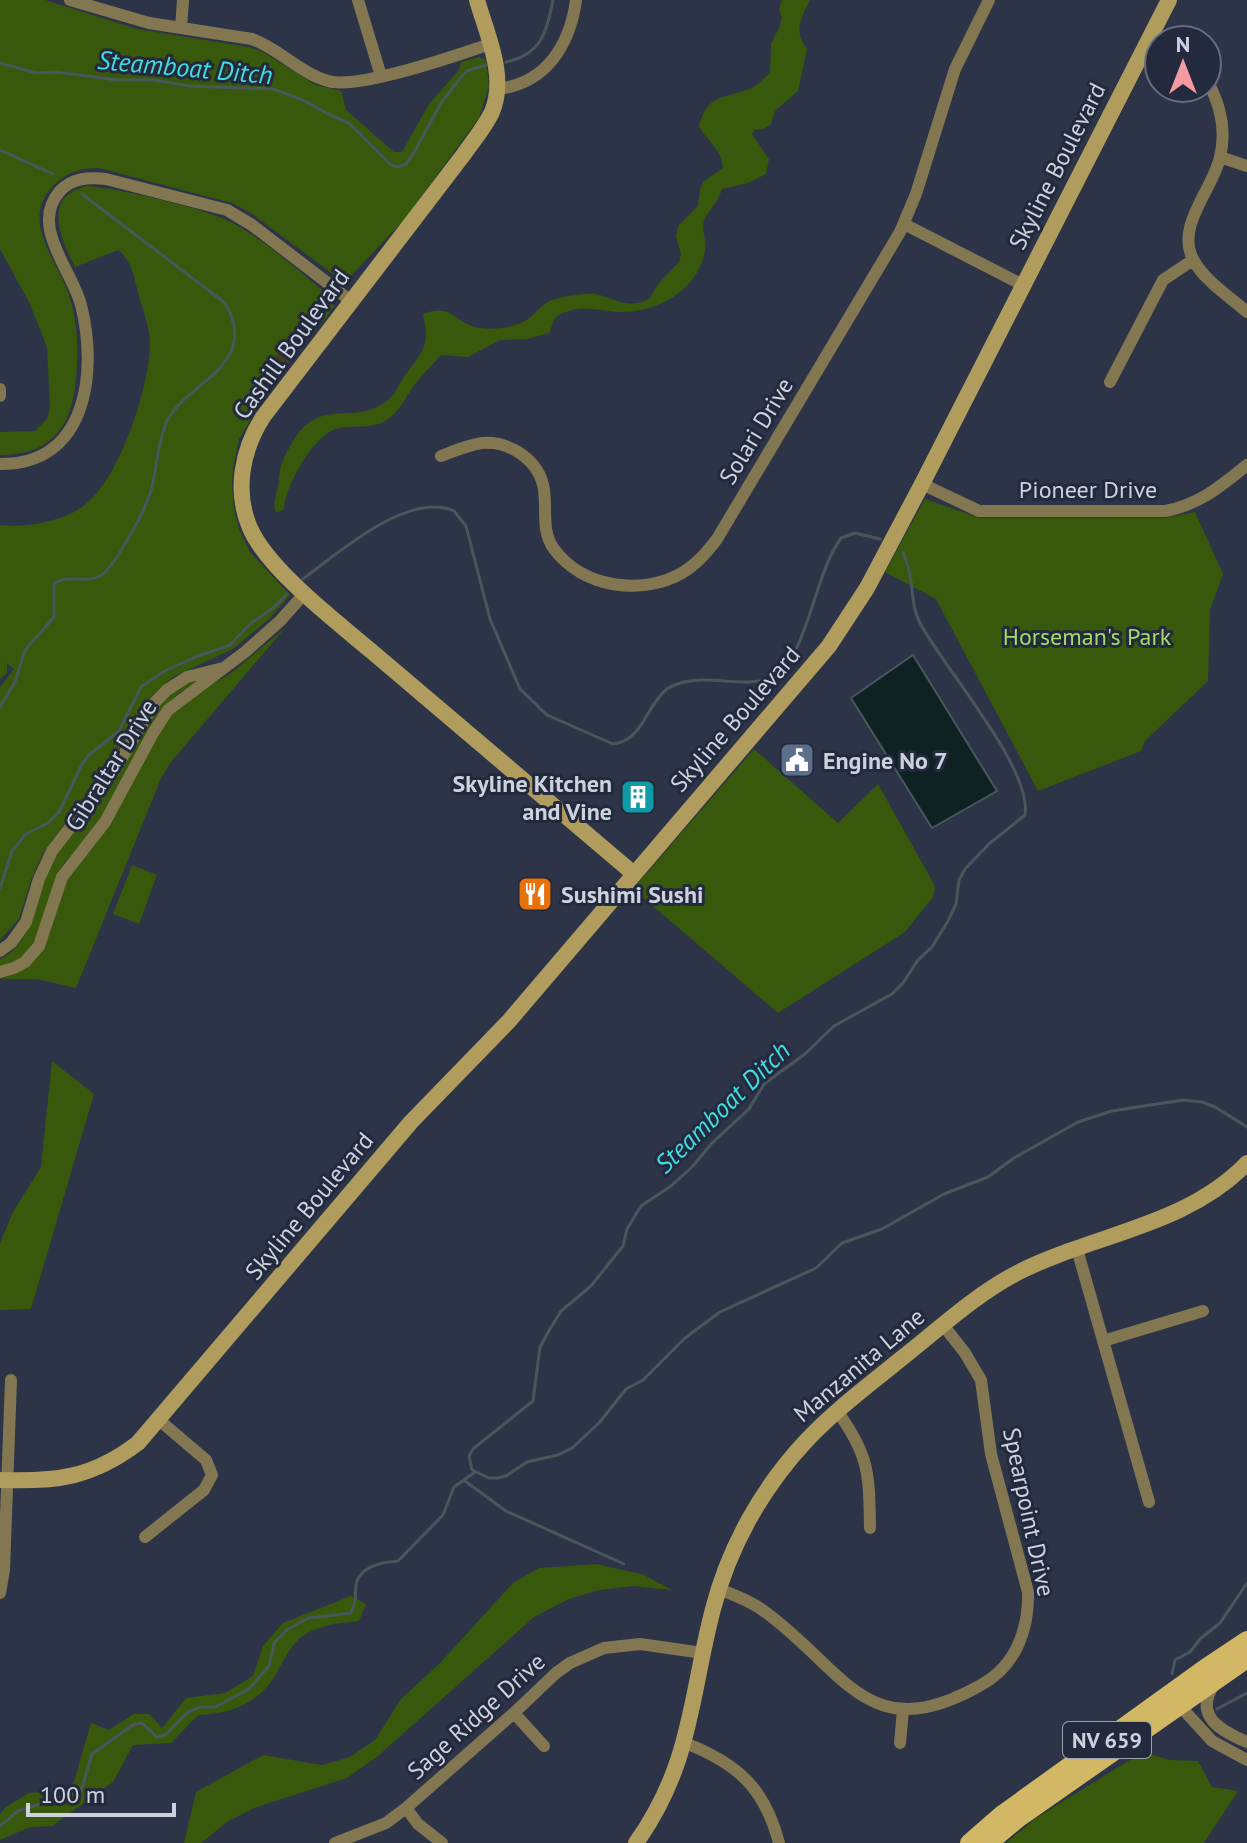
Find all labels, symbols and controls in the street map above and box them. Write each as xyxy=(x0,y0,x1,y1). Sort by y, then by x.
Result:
north arrow xyxy=(1143,24,1223,104)
text: N xyxy=(1176,30,1190,58)
water label: Steamboat Ditch xyxy=(96,43,274,91)
street label: Skyline Boulevard xyxy=(1002,77,1112,255)
street label: Cashill Boulevard xyxy=(226,263,356,425)
street label: Solari Drive xyxy=(712,372,800,490)
street label: Pioneer Drive xyxy=(1019,474,1157,505)
park label: Horseman's Park xyxy=(1003,621,1172,652)
street label: Skyline Boulevard xyxy=(663,640,807,798)
street label: Gibraltar Drive xyxy=(58,693,164,837)
public building icon: Engine No 7 xyxy=(778,741,816,779)
place label: Engine No 7 xyxy=(823,745,948,776)
place label: Skyline Kitchen and Vine xyxy=(452,768,612,827)
building icon: Skyline Kitchen and Vine xyxy=(619,778,657,816)
restaurant icon: Sushimi Sushi xyxy=(516,875,554,913)
place label: Sushimi Sushi xyxy=(561,879,703,910)
water label: Steamboat Ditch xyxy=(647,1034,797,1180)
street label: Skyline Boulevard xyxy=(238,1126,380,1286)
street label: Manzanita Lane xyxy=(787,1301,931,1429)
street label: Spearpoint Drive xyxy=(996,1425,1062,1599)
street label: Sage Ridge Drive xyxy=(401,1646,551,1786)
road number: NV 659 xyxy=(1063,1722,1151,1758)
scale bar xyxy=(28,1767,174,1817)
text: 100 m xyxy=(40,1779,105,1810)

